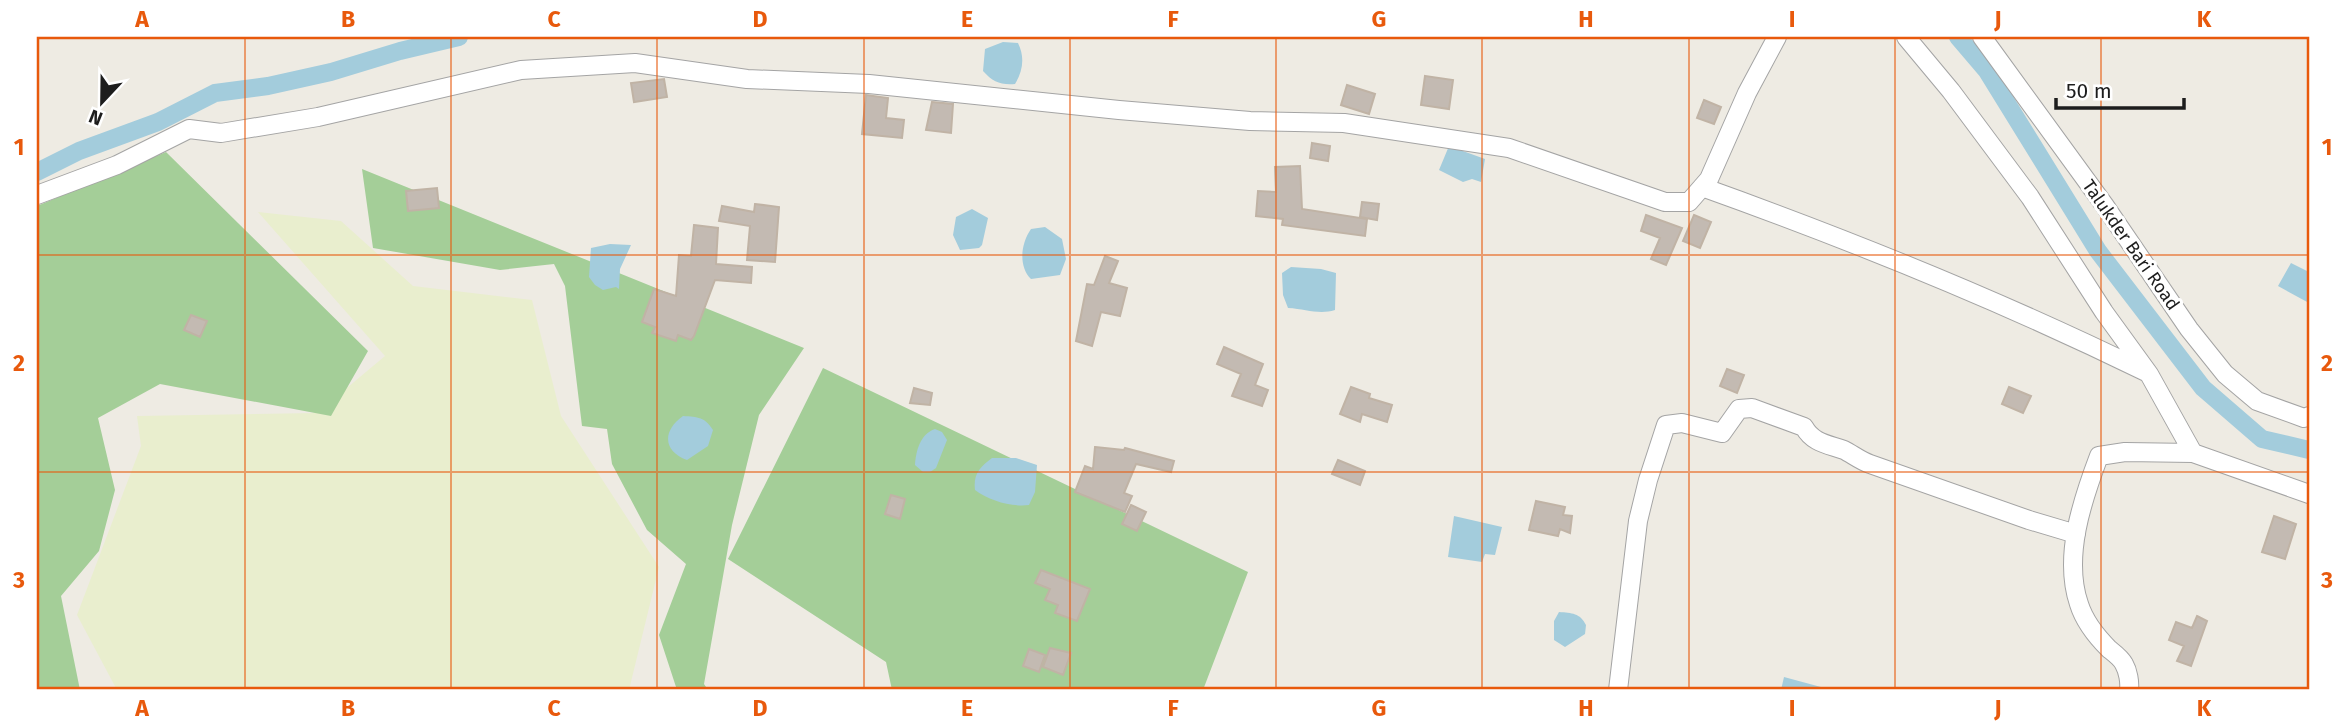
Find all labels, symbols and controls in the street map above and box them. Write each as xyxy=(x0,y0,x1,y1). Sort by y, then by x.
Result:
text: A xyxy=(134,5,149,33)
text: B xyxy=(341,5,355,33)
text: C xyxy=(547,5,561,33)
text: D xyxy=(753,5,768,33)
text: E xyxy=(961,5,973,33)
text: F xyxy=(1167,5,1179,33)
text: G xyxy=(1372,5,1386,33)
text: H xyxy=(1578,5,1594,33)
text: I xyxy=(1789,5,1795,33)
text: J xyxy=(1993,5,2002,33)
text: K xyxy=(2197,5,2212,33)
north arrow xyxy=(66,66,136,136)
scale bar xyxy=(2056,66,2183,110)
text: 50 m xyxy=(2066,78,2112,104)
text: N xyxy=(86,104,106,130)
text: 1 xyxy=(14,133,24,161)
text: 1 xyxy=(2322,133,2332,161)
street label: Talukder Bari Road xyxy=(2078,176,2184,314)
text: 2 xyxy=(13,349,25,377)
text: 2 xyxy=(2321,349,2333,377)
text: 3 xyxy=(12,566,25,594)
text: 3 xyxy=(2320,566,2333,594)
text: A xyxy=(134,694,149,722)
text: B xyxy=(341,694,355,722)
text: C xyxy=(547,694,561,722)
text: D xyxy=(753,694,768,722)
text: E xyxy=(961,694,973,722)
text: F xyxy=(1167,694,1179,722)
text: G xyxy=(1372,694,1386,722)
text: H xyxy=(1578,694,1594,722)
text: I xyxy=(1789,694,1795,722)
text: J xyxy=(1993,694,2002,722)
text: K xyxy=(2197,694,2212,722)

